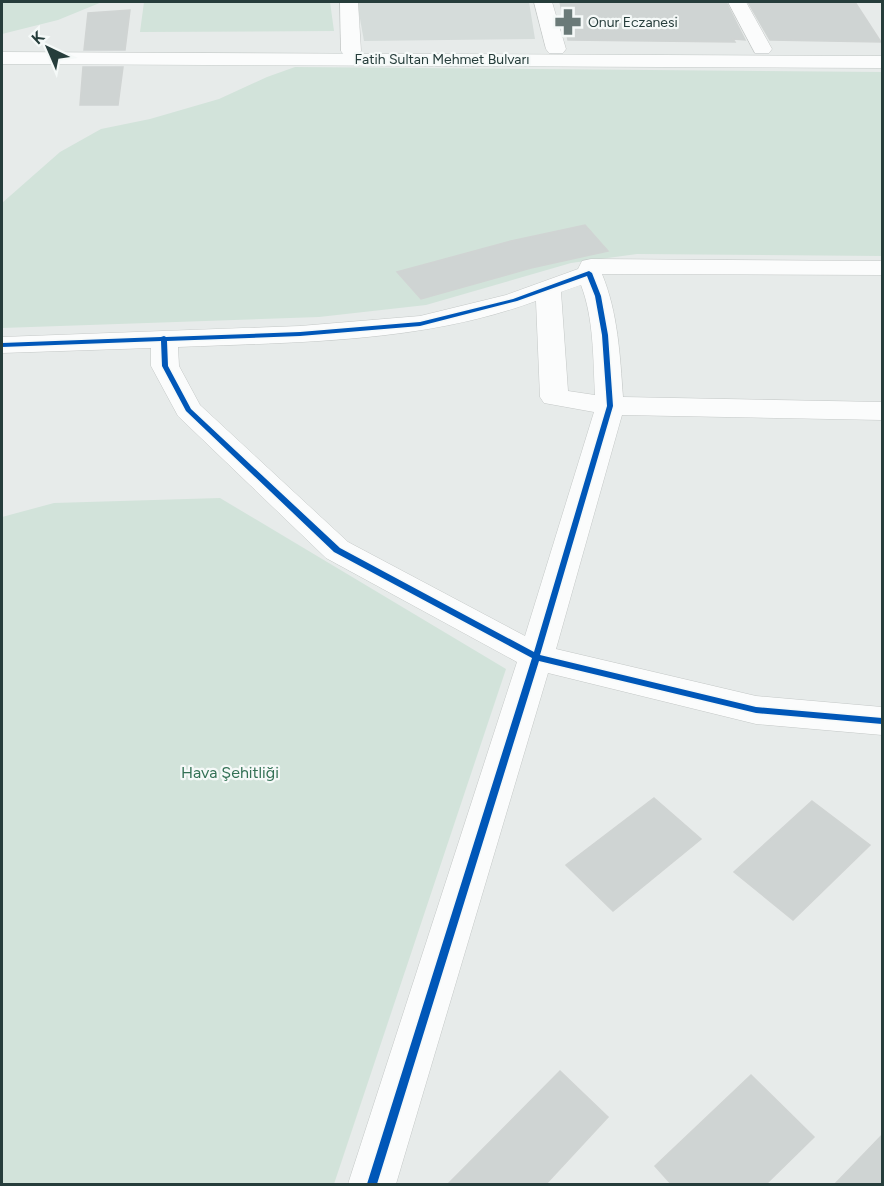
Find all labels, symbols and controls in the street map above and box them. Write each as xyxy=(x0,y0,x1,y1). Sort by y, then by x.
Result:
pharmacy icon: Onur Eczanesi xyxy=(553,7,583,37)
place label: Onur Eczanesi xyxy=(588,14,678,31)
north arrow xyxy=(18,18,78,78)
text: K xyxy=(27,27,49,48)
street label: Fatih Sultan Mehmet Bulvarı xyxy=(355,51,529,68)
park label: Hava Şehitliği xyxy=(181,763,279,782)

